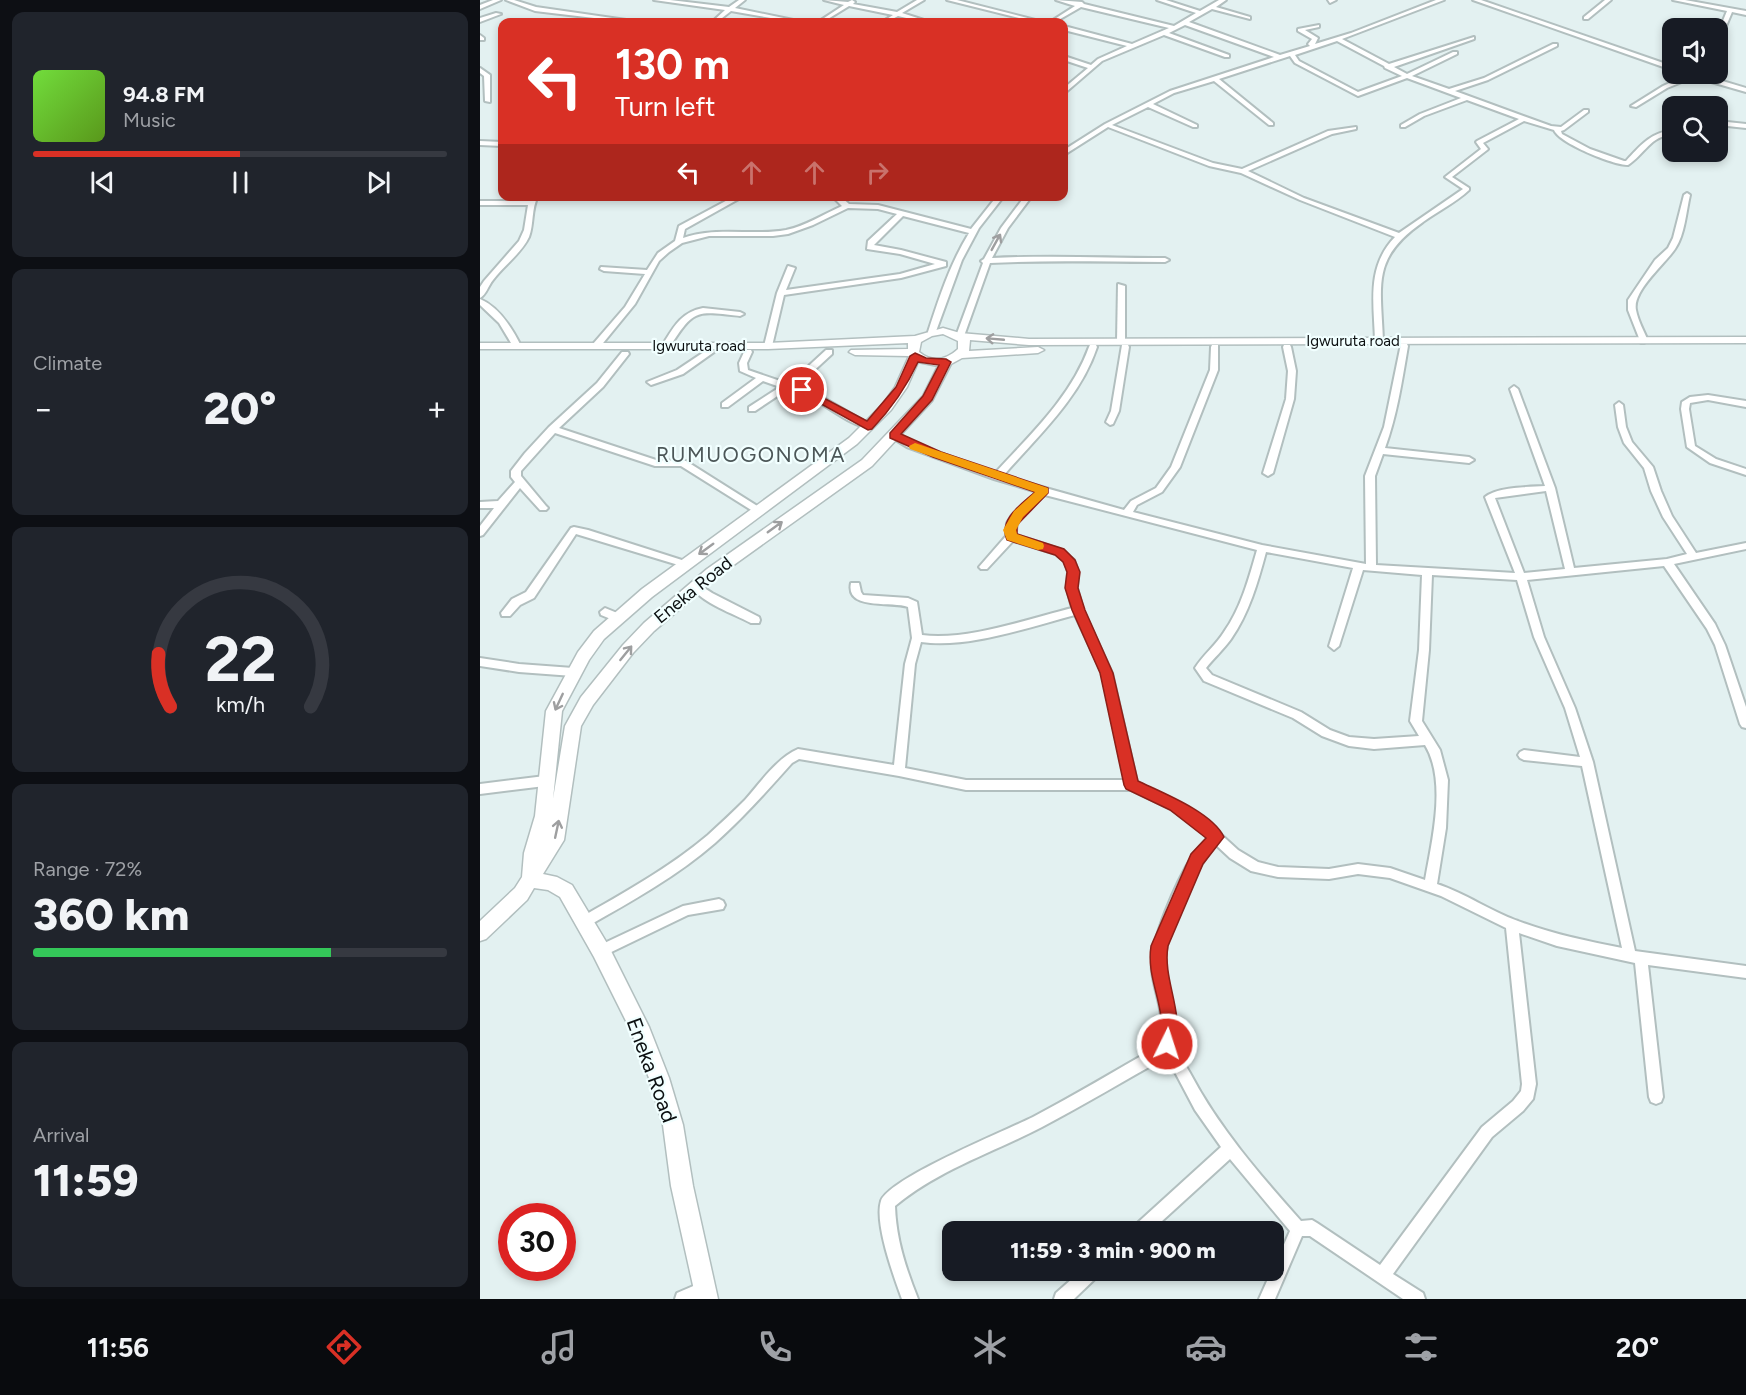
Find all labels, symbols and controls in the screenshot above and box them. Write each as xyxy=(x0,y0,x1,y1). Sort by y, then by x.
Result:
map controls xyxy=(1662,18,1728,162)
button: sound xyxy=(1662,18,1728,84)
text: 130 m xyxy=(615,39,730,90)
icon: left xyxy=(516,42,594,120)
text: 94.8 FM xyxy=(123,81,205,108)
text: Turn left xyxy=(615,90,715,123)
button: search xyxy=(1662,96,1728,162)
text: Music xyxy=(123,108,176,132)
icon: left xyxy=(672,156,705,189)
icon: ahead xyxy=(735,156,768,189)
icon: ahead xyxy=(798,156,831,189)
icon: right xyxy=(861,156,894,189)
icon: previous xyxy=(86,166,119,199)
icon: pause xyxy=(224,166,257,199)
icon: next xyxy=(362,166,395,199)
one-way arrow xyxy=(990,234,1002,251)
street label: Igwuruta road xyxy=(1306,332,1400,350)
one-way arrow xyxy=(985,333,1005,344)
street label: Igwuruta road xyxy=(652,337,746,355)
text: Climate xyxy=(33,351,102,375)
pin xyxy=(776,364,827,415)
icon: arrive xyxy=(785,373,818,406)
text: 20° xyxy=(203,381,277,435)
text: − xyxy=(33,389,54,428)
text: + xyxy=(426,389,447,428)
district label: RUMUOGONOMA xyxy=(656,442,846,467)
one-way arrow xyxy=(766,521,782,533)
one-way arrow xyxy=(698,543,714,555)
street label: Eneka Road xyxy=(650,552,736,628)
text: 22 xyxy=(204,622,276,697)
one-way arrow xyxy=(619,645,632,661)
text: km/h xyxy=(216,692,264,717)
one-way arrow xyxy=(552,693,564,711)
one-way arrow xyxy=(552,819,564,838)
text: Range · 72% xyxy=(33,857,142,881)
text: 360 km xyxy=(33,887,189,941)
position arrow xyxy=(1135,1012,1199,1076)
street label: Eneka Road xyxy=(621,1014,683,1126)
text: Arrival xyxy=(33,1123,89,1147)
text: 11:59 xyxy=(33,1153,139,1207)
speed limit sign: 30 xyxy=(498,1203,576,1281)
text: 11:59 · 3 min · 900 m xyxy=(1010,1237,1216,1264)
icon: directions xyxy=(323,1326,365,1368)
icon: music xyxy=(538,1326,580,1368)
icon: phone xyxy=(754,1326,796,1368)
icon: climate xyxy=(969,1326,1011,1368)
icon: car xyxy=(1185,1326,1227,1368)
icon: filters xyxy=(1400,1326,1442,1368)
text: 11:56 xyxy=(87,1331,149,1364)
text: 20° xyxy=(1616,1331,1659,1364)

